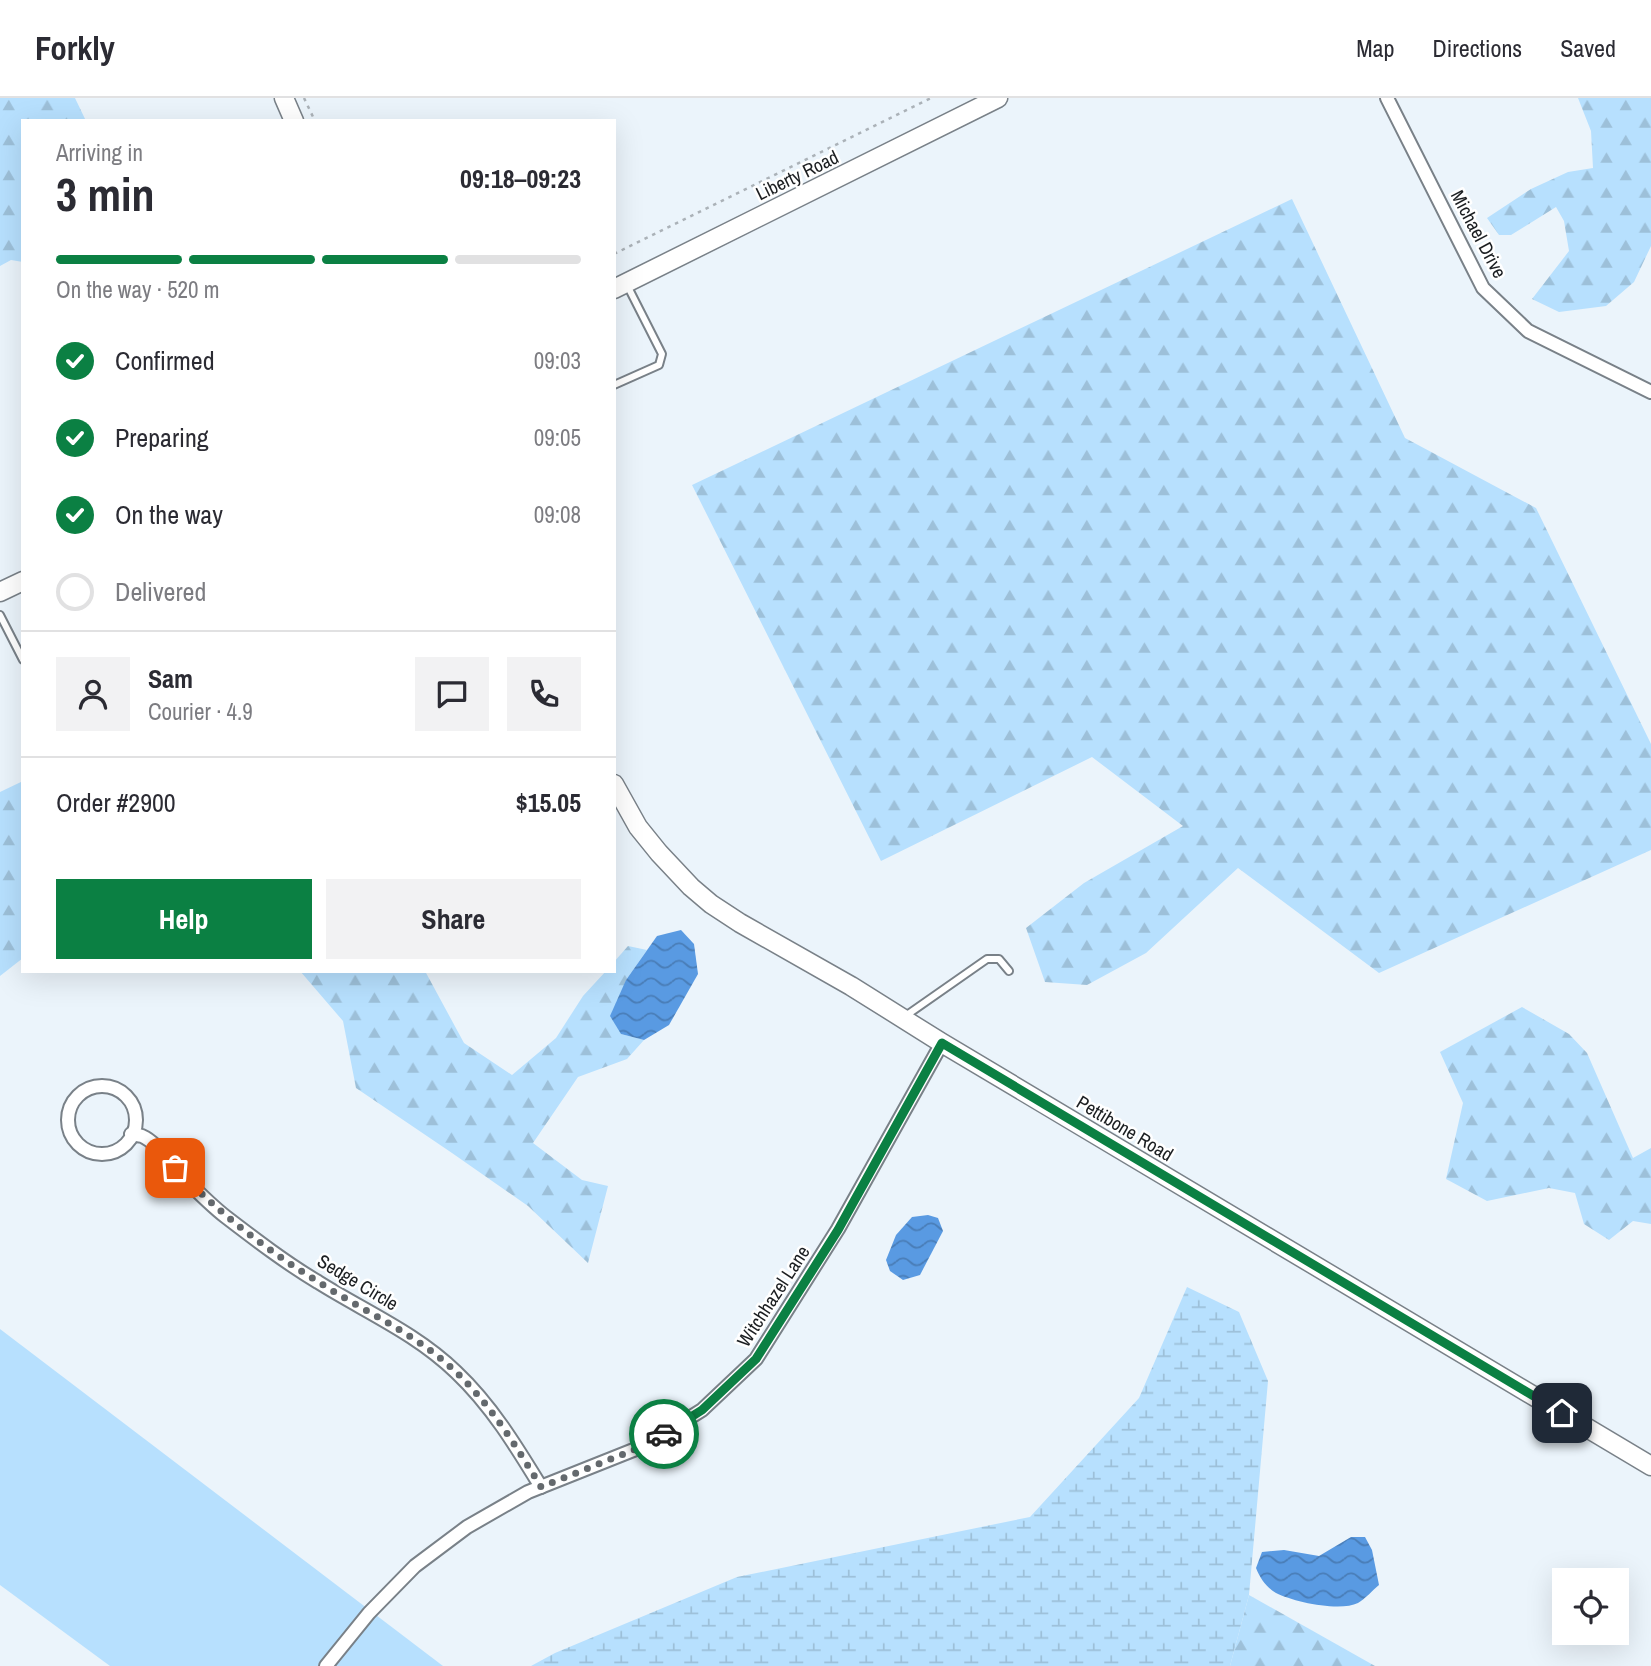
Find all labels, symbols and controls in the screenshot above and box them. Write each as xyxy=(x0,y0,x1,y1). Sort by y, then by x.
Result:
text: Forkly xyxy=(35,26,115,70)
text: Map xyxy=(1356,32,1394,64)
text: Directions xyxy=(1432,32,1522,64)
text: Saved xyxy=(1560,32,1616,64)
text: Arriving in xyxy=(56,137,143,168)
street label: Liberty Road xyxy=(751,144,843,206)
text: 09:18–09:23 xyxy=(460,161,581,196)
text: 3 min xyxy=(56,163,155,225)
street label: Michael Drive xyxy=(1445,185,1513,283)
text: On the way · 520 m xyxy=(56,274,220,305)
icon: check xyxy=(56,342,94,380)
text: Confirmed xyxy=(115,343,215,378)
text: 09:03 xyxy=(534,345,581,376)
icon: check xyxy=(56,419,94,457)
text: Preparing xyxy=(115,420,209,455)
text: 09:05 xyxy=(534,422,581,453)
icon: check xyxy=(56,496,94,534)
text: On the way xyxy=(115,497,223,532)
text: 09:08 xyxy=(534,499,581,530)
text: Delivered xyxy=(115,574,206,609)
button: person xyxy=(56,657,130,731)
button: chat xyxy=(415,657,489,731)
button: phone xyxy=(507,657,581,731)
text: Sam xyxy=(148,661,193,696)
text: Courier · 4.9 xyxy=(148,696,253,727)
text: Order #2900 xyxy=(56,785,176,820)
text: $15.05 xyxy=(516,785,581,820)
button: Help xyxy=(56,879,312,959)
button: Share xyxy=(326,879,581,959)
street label: Pettibone Road xyxy=(1072,1089,1178,1167)
pin xyxy=(145,1138,205,1198)
icon: bag xyxy=(156,1149,194,1187)
street label: Witchhazel Lane xyxy=(730,1240,816,1352)
street label: Sedge Circle xyxy=(313,1248,403,1316)
pin xyxy=(1532,1383,1592,1443)
icon: home xyxy=(1543,1394,1581,1432)
courier xyxy=(629,1399,699,1469)
icon: car xyxy=(645,1415,683,1453)
map controls xyxy=(1552,1568,1629,1645)
button: locate xyxy=(1552,1568,1629,1645)

